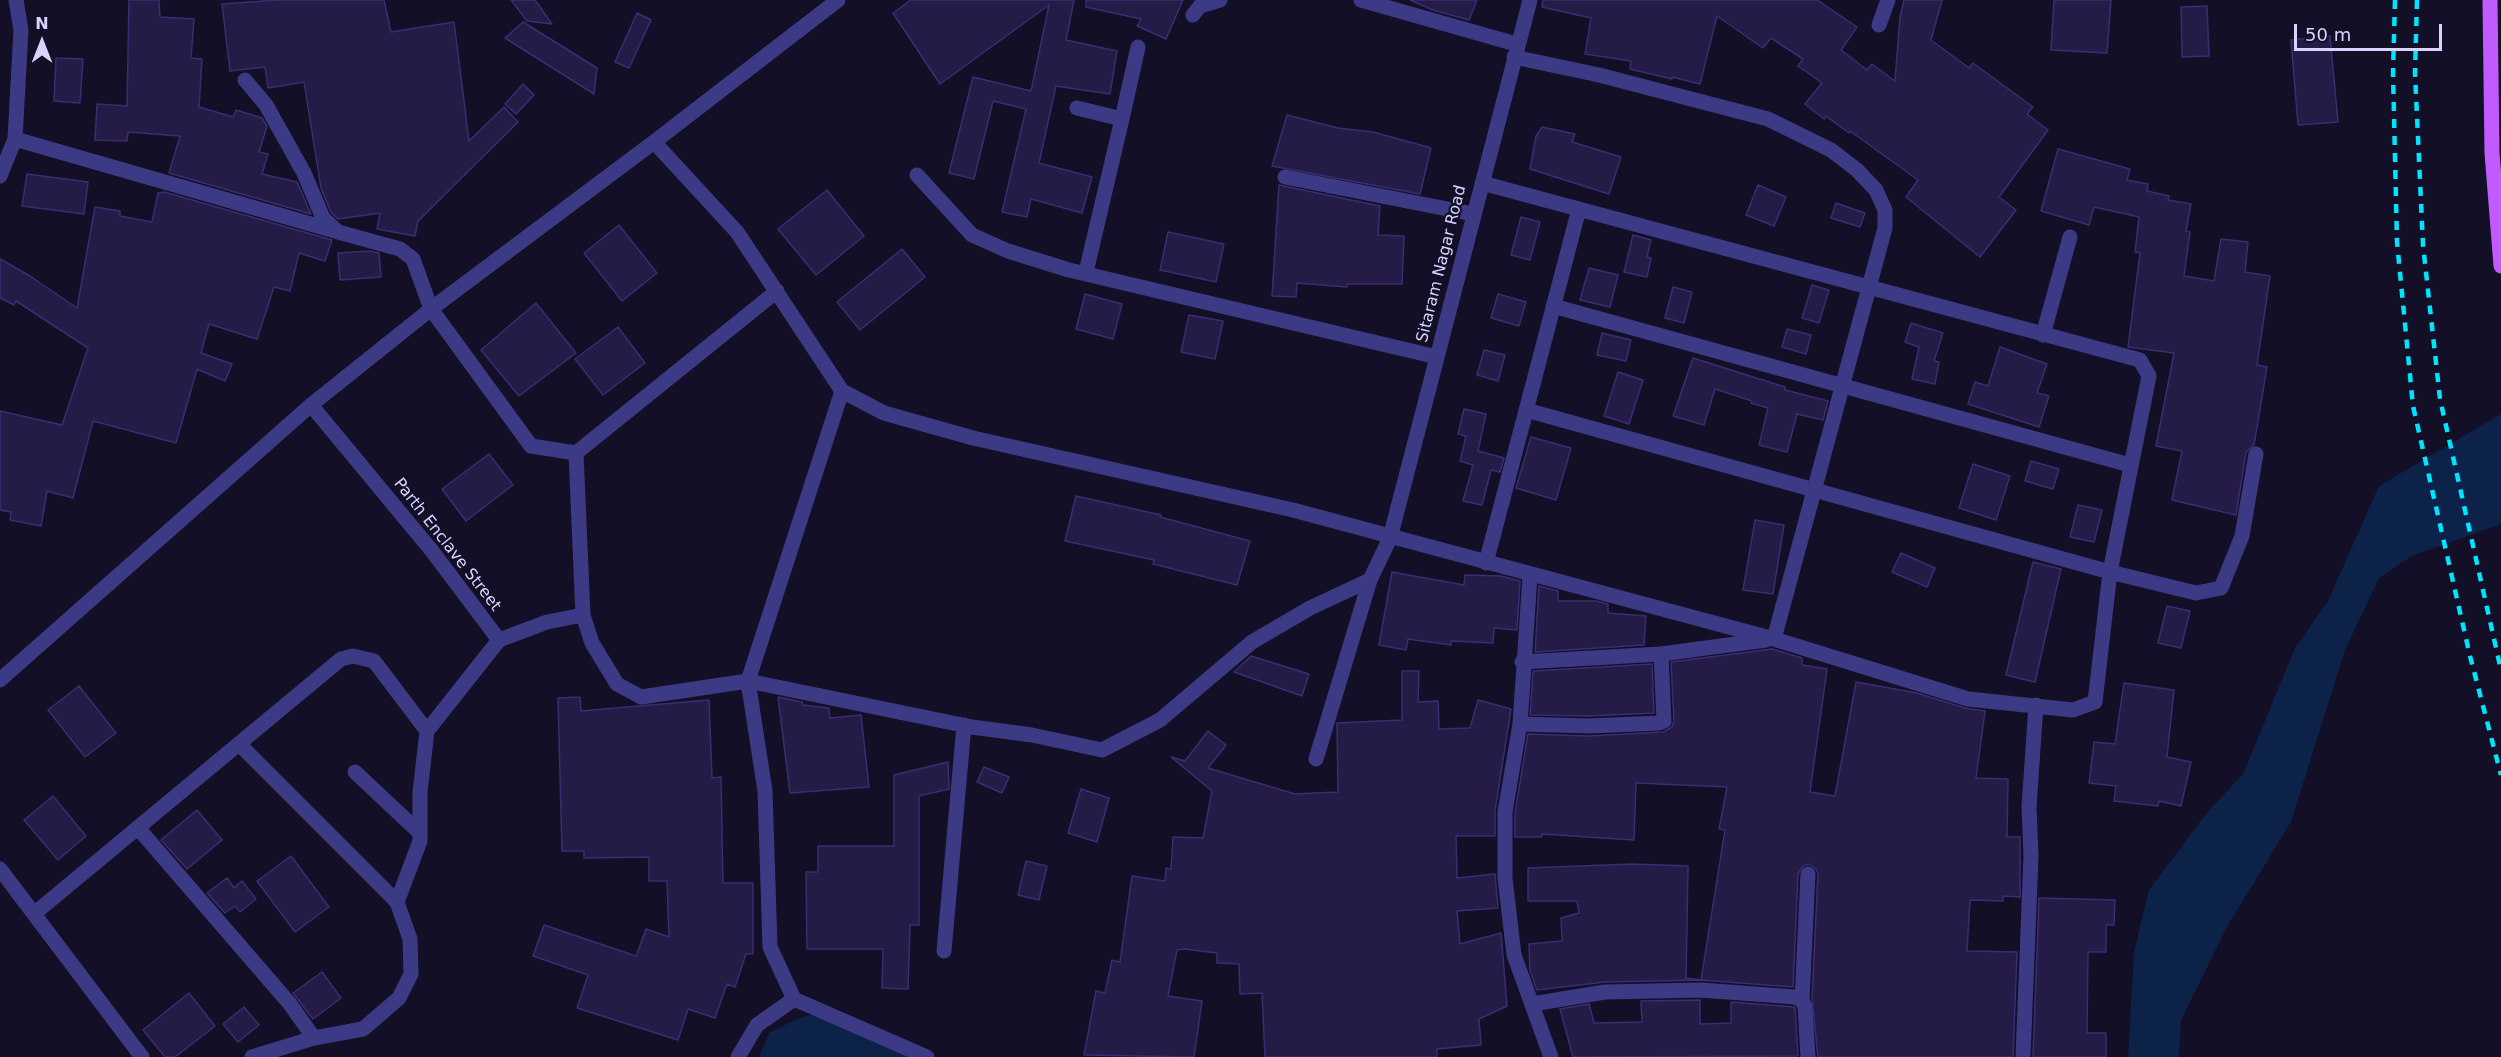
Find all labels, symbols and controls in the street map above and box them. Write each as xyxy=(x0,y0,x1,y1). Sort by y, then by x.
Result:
north arrow xyxy=(12,12,72,72)
scale bar xyxy=(2297,12,2446,50)
text: N xyxy=(35,14,49,33)
text: 50 m xyxy=(2305,24,2351,45)
street label: Sitaram Nagar Road xyxy=(1413,183,1471,345)
street label: Parth Enclave Street xyxy=(389,475,505,615)

